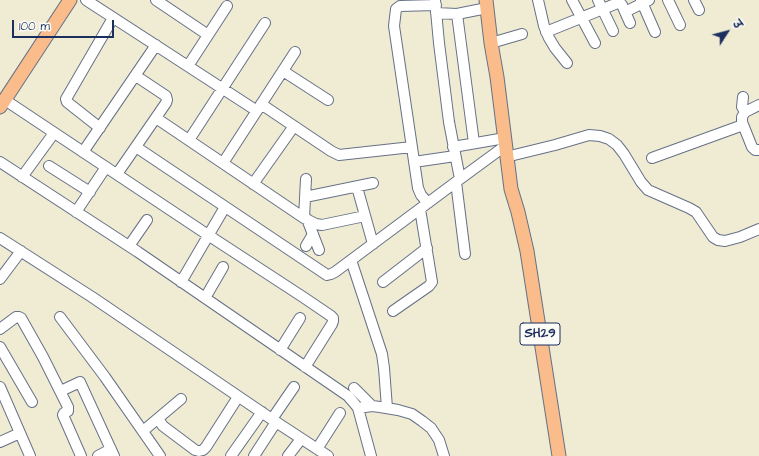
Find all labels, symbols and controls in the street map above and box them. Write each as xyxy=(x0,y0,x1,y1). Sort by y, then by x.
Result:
scale bar xyxy=(14,12,116,38)
north arrow xyxy=(707,12,747,52)
text: उ xyxy=(729,17,745,32)
text: 100 m xyxy=(19,18,50,35)
road number: SH29 xyxy=(520,323,560,345)

